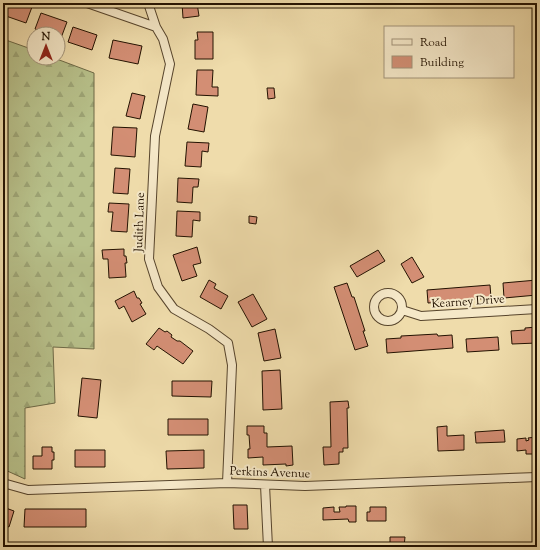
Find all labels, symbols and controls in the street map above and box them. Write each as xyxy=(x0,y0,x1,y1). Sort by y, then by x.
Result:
north arrow xyxy=(26,26,66,66)
legend xyxy=(384,26,514,78)
text: N xyxy=(41,29,51,45)
text: Road xyxy=(420,34,447,52)
text: Building xyxy=(420,54,464,72)
street label: Judith Lane xyxy=(130,192,150,253)
street label: Kearney Drive xyxy=(431,290,506,314)
street label: Perkins Avenue xyxy=(229,463,311,483)

